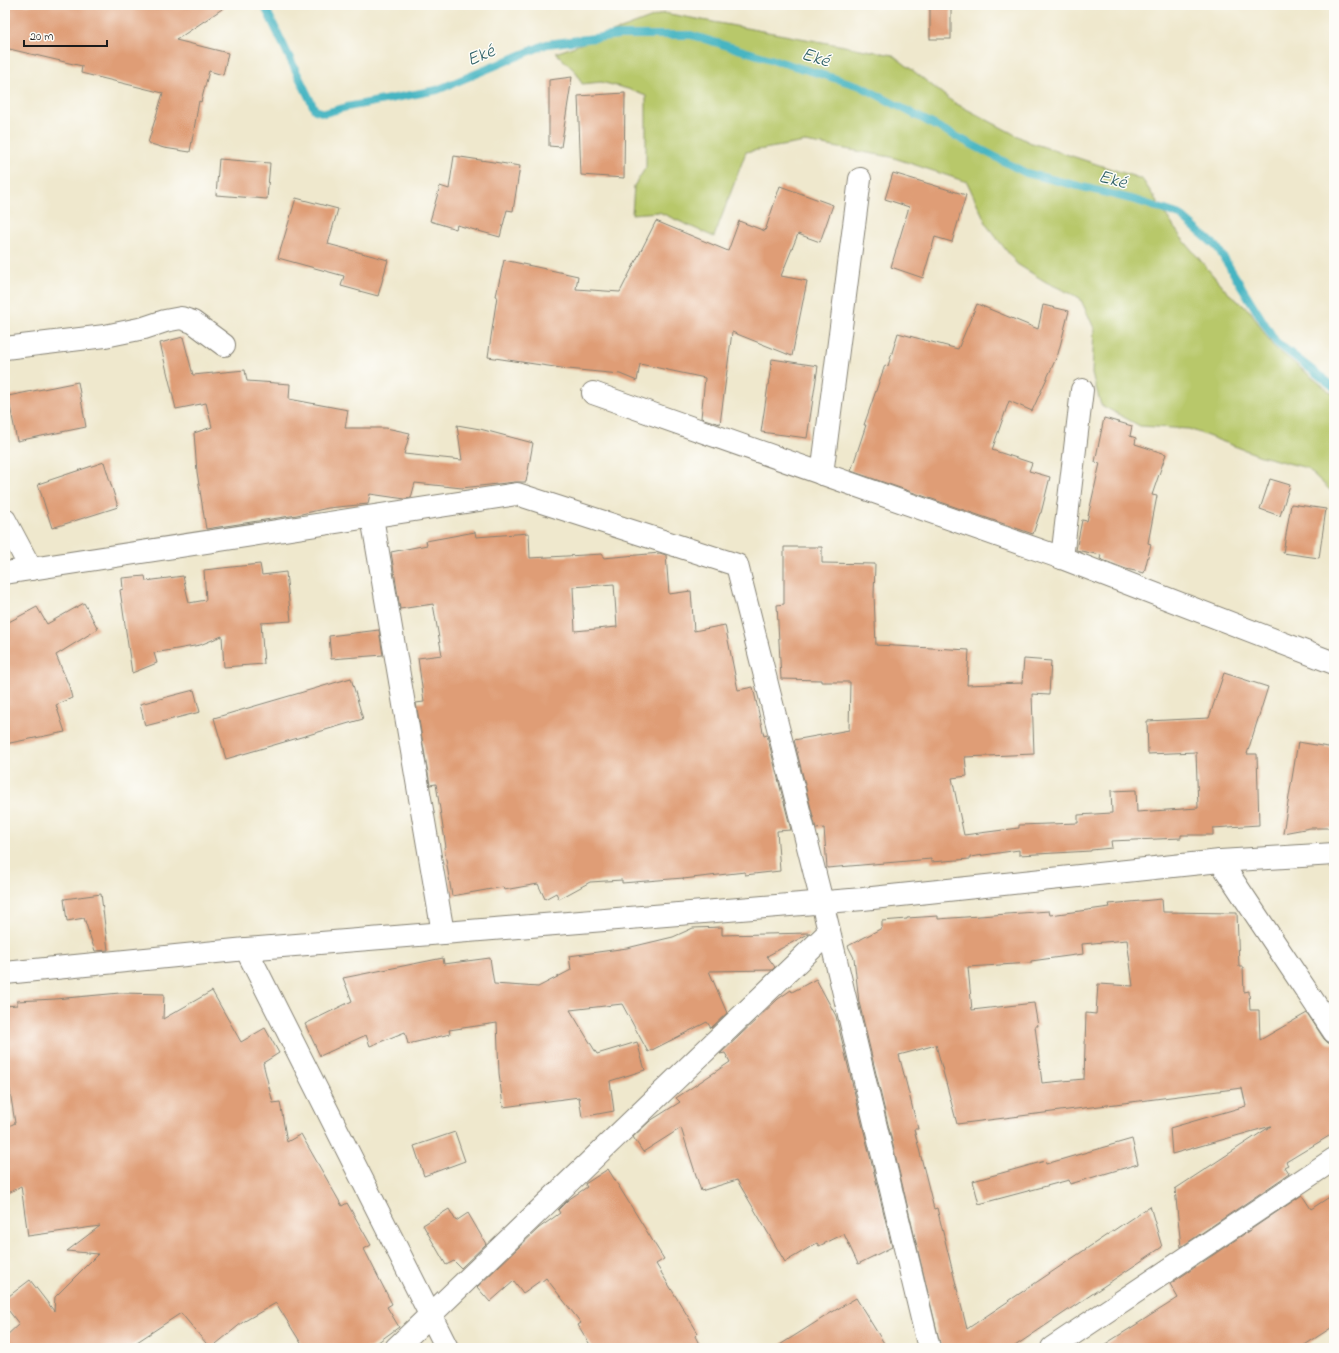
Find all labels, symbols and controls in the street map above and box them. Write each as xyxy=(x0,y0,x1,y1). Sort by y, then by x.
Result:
scale bar xyxy=(24,22,107,48)
text: 20 m xyxy=(30,28,53,46)
water label: Eké xyxy=(463,38,501,74)
water label: Eké xyxy=(798,41,834,76)
water label: Eké xyxy=(1095,164,1131,197)

